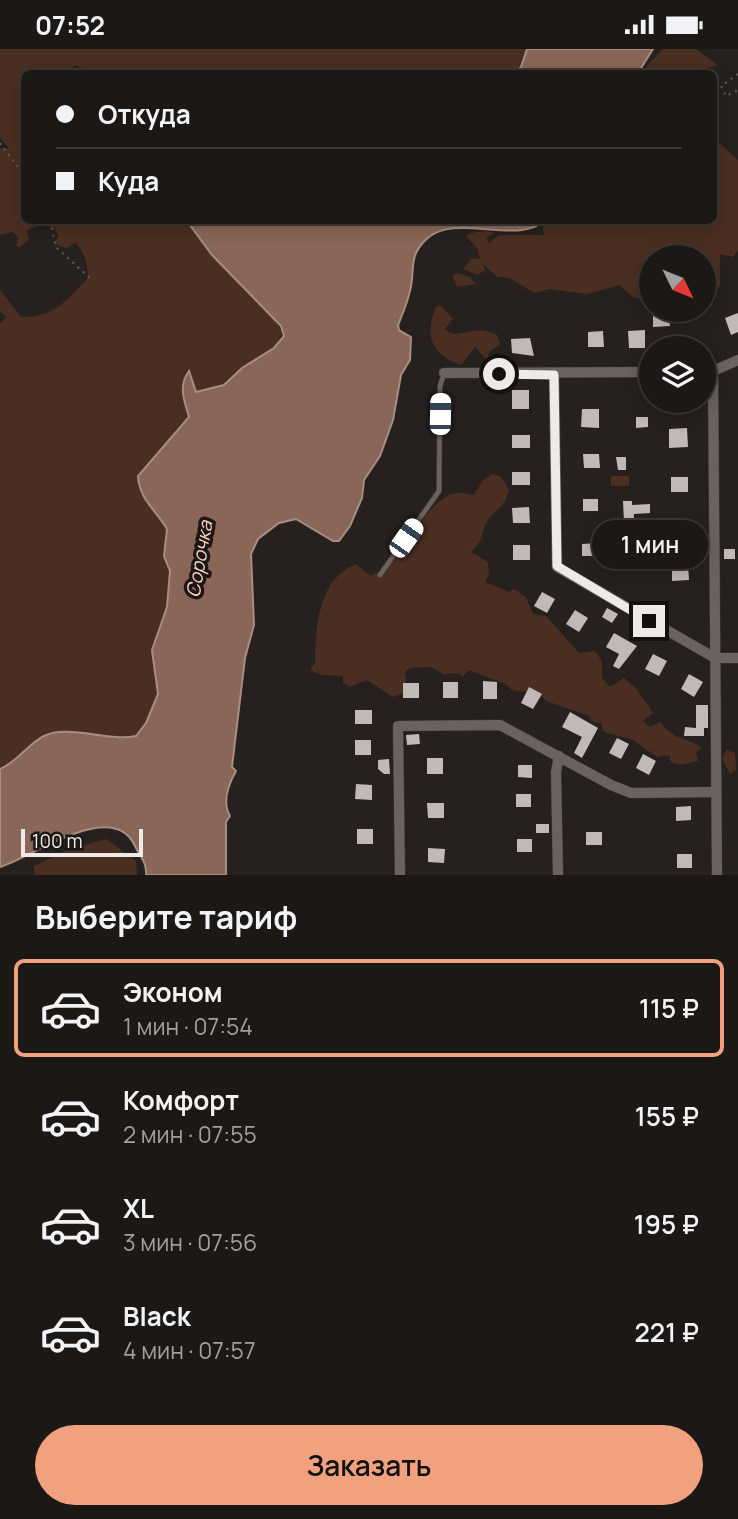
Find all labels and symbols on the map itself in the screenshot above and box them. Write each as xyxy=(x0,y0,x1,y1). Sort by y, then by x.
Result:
north arrow xyxy=(639,245,716,322)
route start xyxy=(483,358,515,390)
car xyxy=(430,393,451,435)
car xyxy=(386,515,427,561)
water label: Сорочка xyxy=(179,517,219,599)
callout: 1 мин xyxy=(591,519,707,569)
route end xyxy=(633,605,665,637)
scale bar xyxy=(21,826,144,858)

